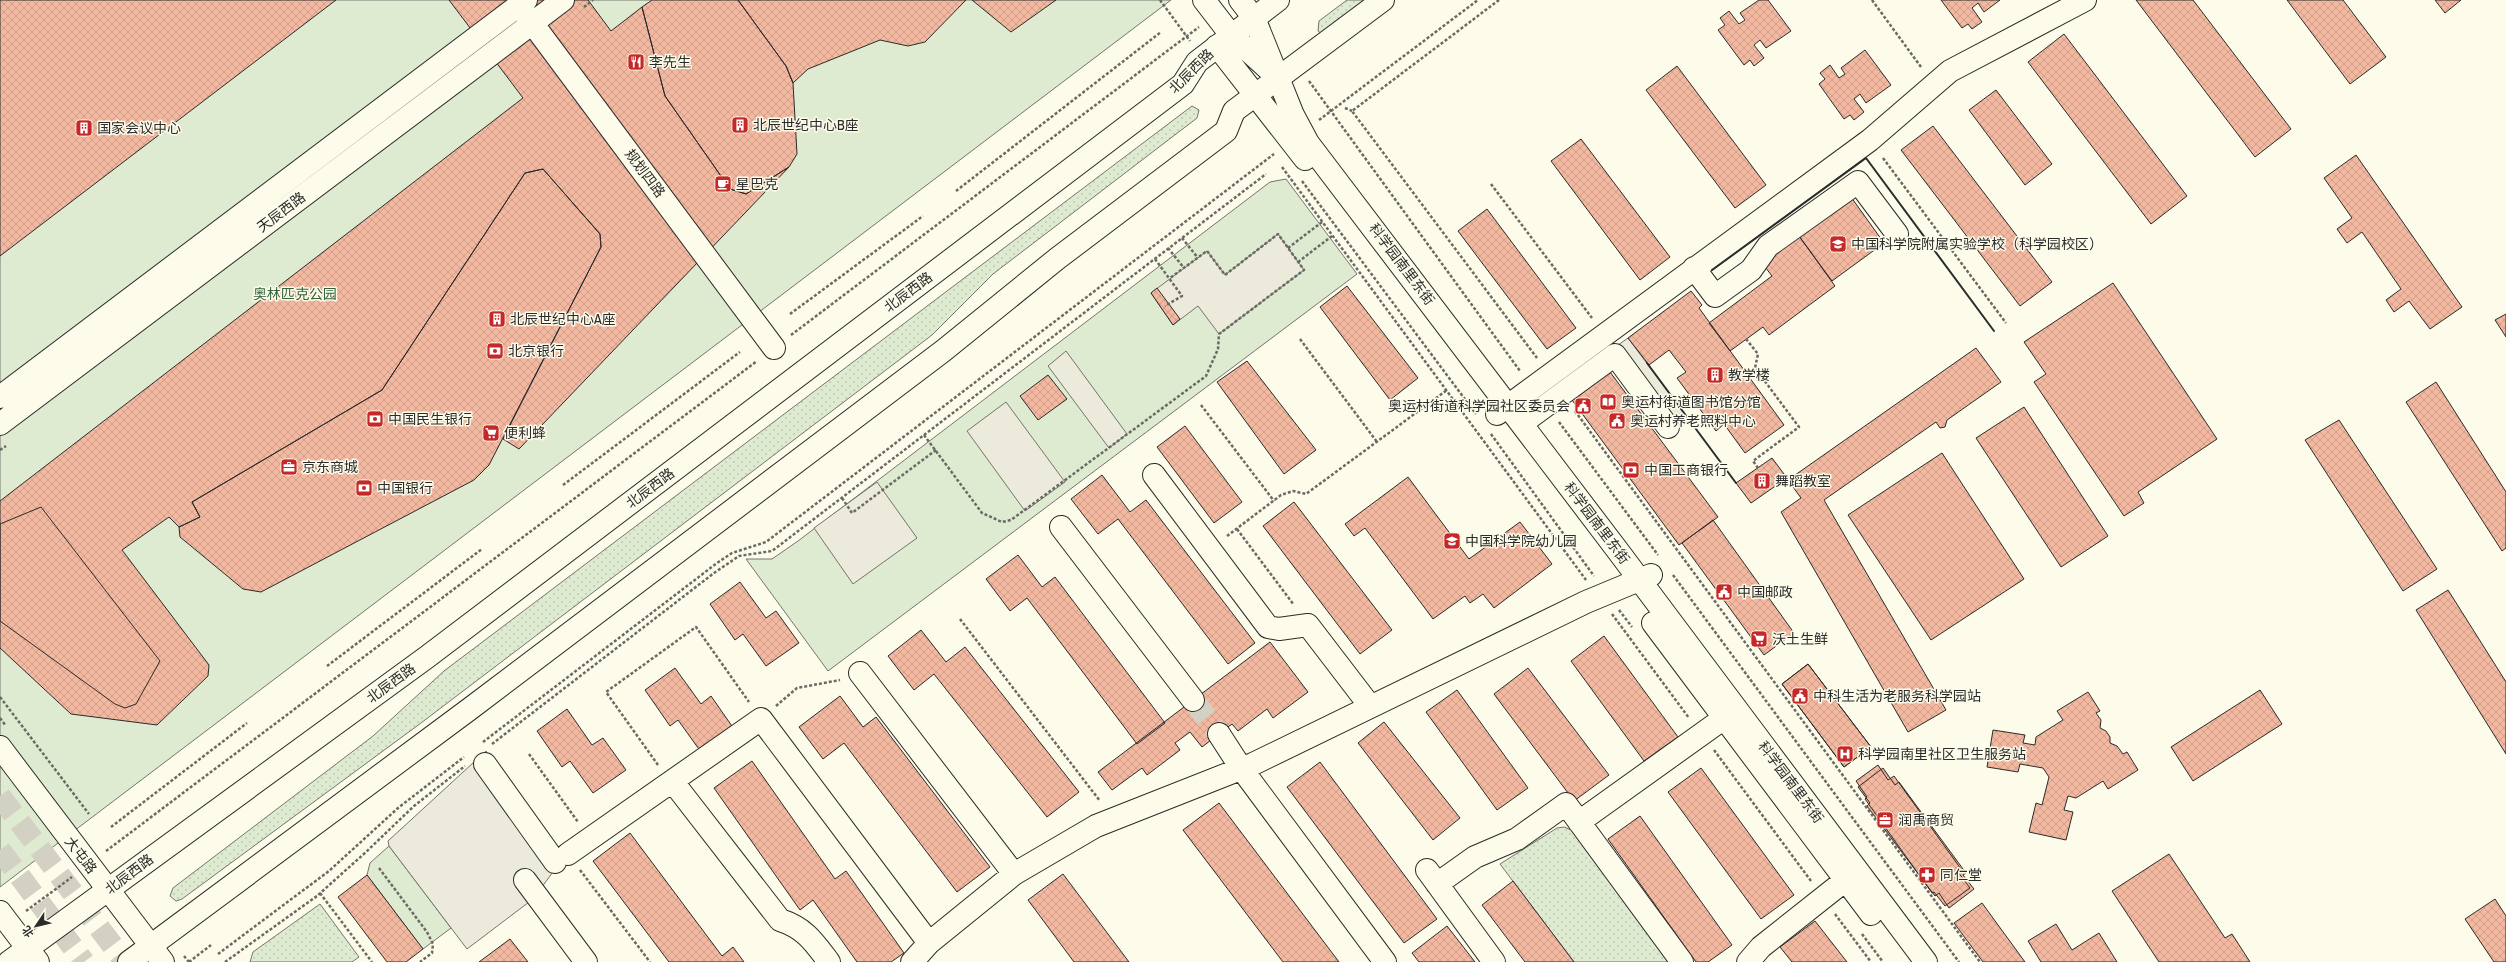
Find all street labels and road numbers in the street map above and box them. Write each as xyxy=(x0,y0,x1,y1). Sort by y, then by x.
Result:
street label: 北辰西路 xyxy=(1165,45,1217,97)
street label: 规划四路 xyxy=(621,145,669,201)
street label: 天辰西路 xyxy=(253,188,309,236)
street label: 科学园南里东街 xyxy=(1365,219,1439,309)
street label: 北辰西路 xyxy=(880,268,936,316)
street label: 北辰西路 xyxy=(622,464,678,512)
street label: 科学园南里东街 xyxy=(1560,478,1634,568)
street label: 北辰西路 xyxy=(363,659,419,707)
street label: 科学园南里东街 xyxy=(1754,737,1828,827)
street label: 大屯路 xyxy=(61,833,101,877)
street label: 北辰西路 xyxy=(101,850,157,898)

